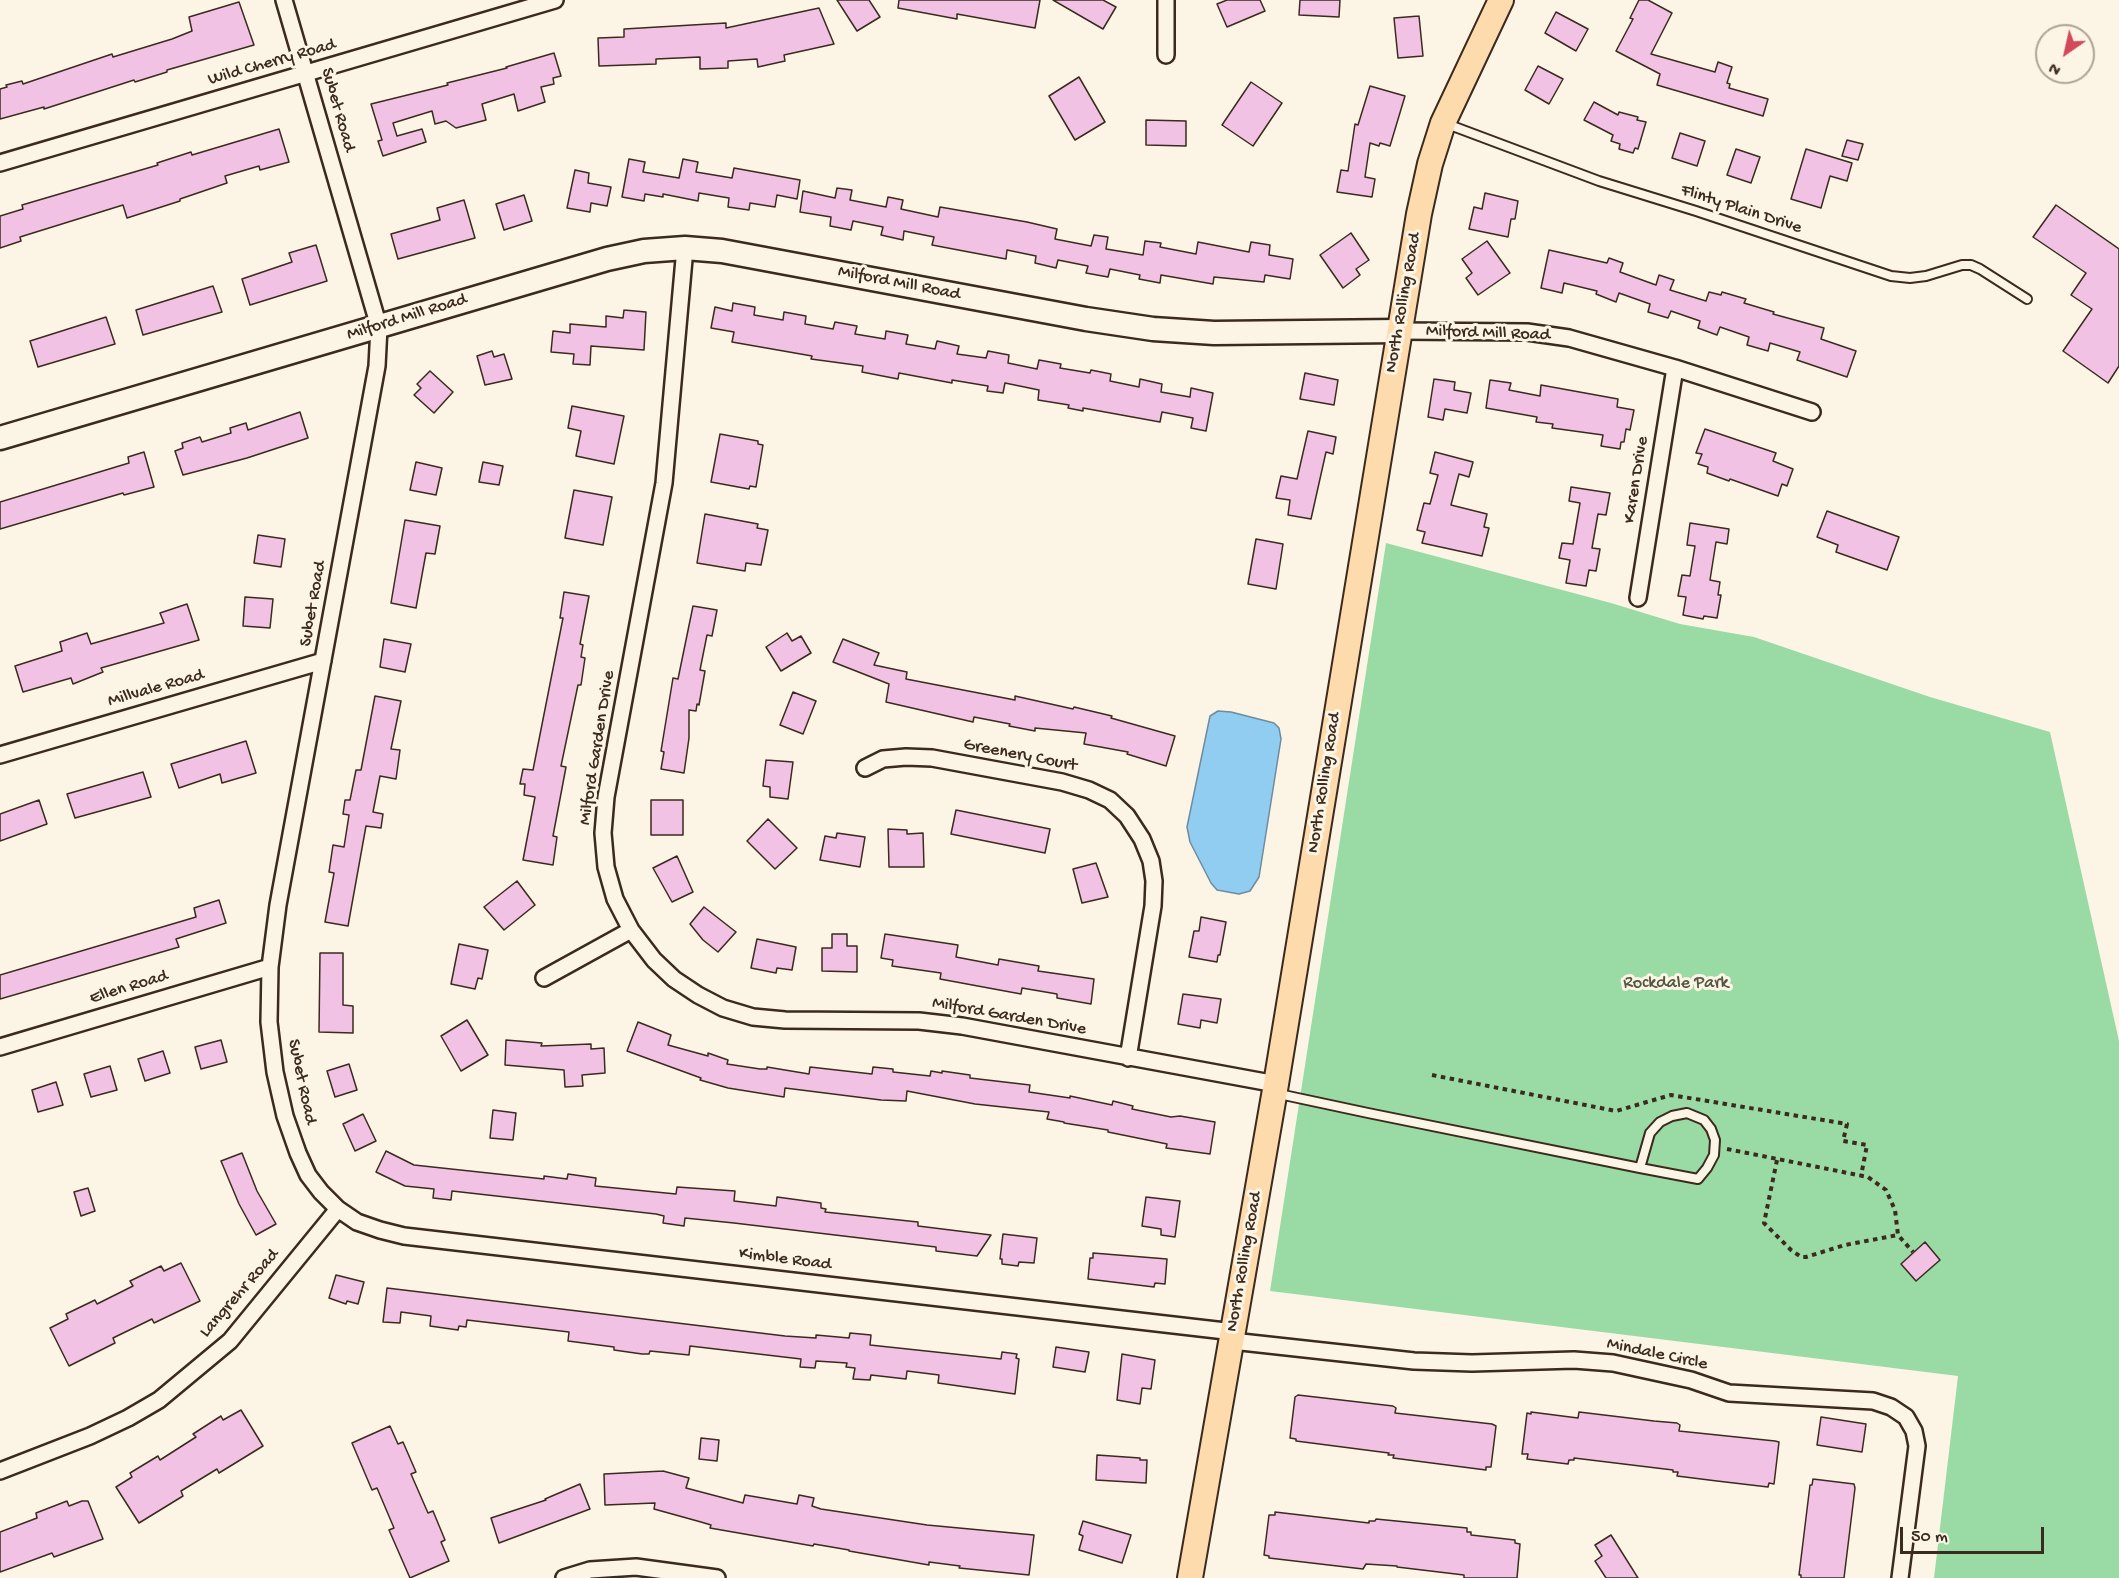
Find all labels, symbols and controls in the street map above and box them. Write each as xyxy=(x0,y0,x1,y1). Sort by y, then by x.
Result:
north arrow xyxy=(2035,24,2095,84)
street label: Wild Cherry Road xyxy=(206,34,338,92)
text: N xyxy=(2046,57,2065,78)
street label: Subet Road xyxy=(315,65,359,155)
street label: Flinty Plain Drive xyxy=(1678,180,1804,240)
street label: North Rolling Road xyxy=(1381,231,1427,375)
street label: Milford Mill Road xyxy=(836,262,962,306)
street label: Milford Mill Road xyxy=(344,290,470,346)
street label: Milford Mill Road xyxy=(1426,321,1550,347)
street label: Karen Drive xyxy=(1619,435,1655,525)
street label: Subet Road xyxy=(296,560,332,648)
street label: Millvale Road xyxy=(105,665,207,713)
street label: Milford Garden Drive xyxy=(575,669,621,827)
street label: North Rolling Road xyxy=(1303,711,1347,855)
street label: Greenery Court xyxy=(962,734,1078,778)
street label: Ellen Road xyxy=(87,966,171,1010)
park label: Rockdale Park xyxy=(1623,973,1729,995)
street label: Milford Garden Drive xyxy=(930,993,1088,1041)
street label: Subet Road xyxy=(281,1037,321,1127)
street label: North Rolling Road xyxy=(1222,1190,1268,1334)
street label: Kimble Road xyxy=(738,1244,832,1276)
street label: Langrehr Road xyxy=(196,1245,284,1343)
street label: Mindale Circle xyxy=(1605,1334,1709,1376)
scale bar xyxy=(1903,1515,2047,1553)
text: 50 m xyxy=(1911,1527,1948,1548)

